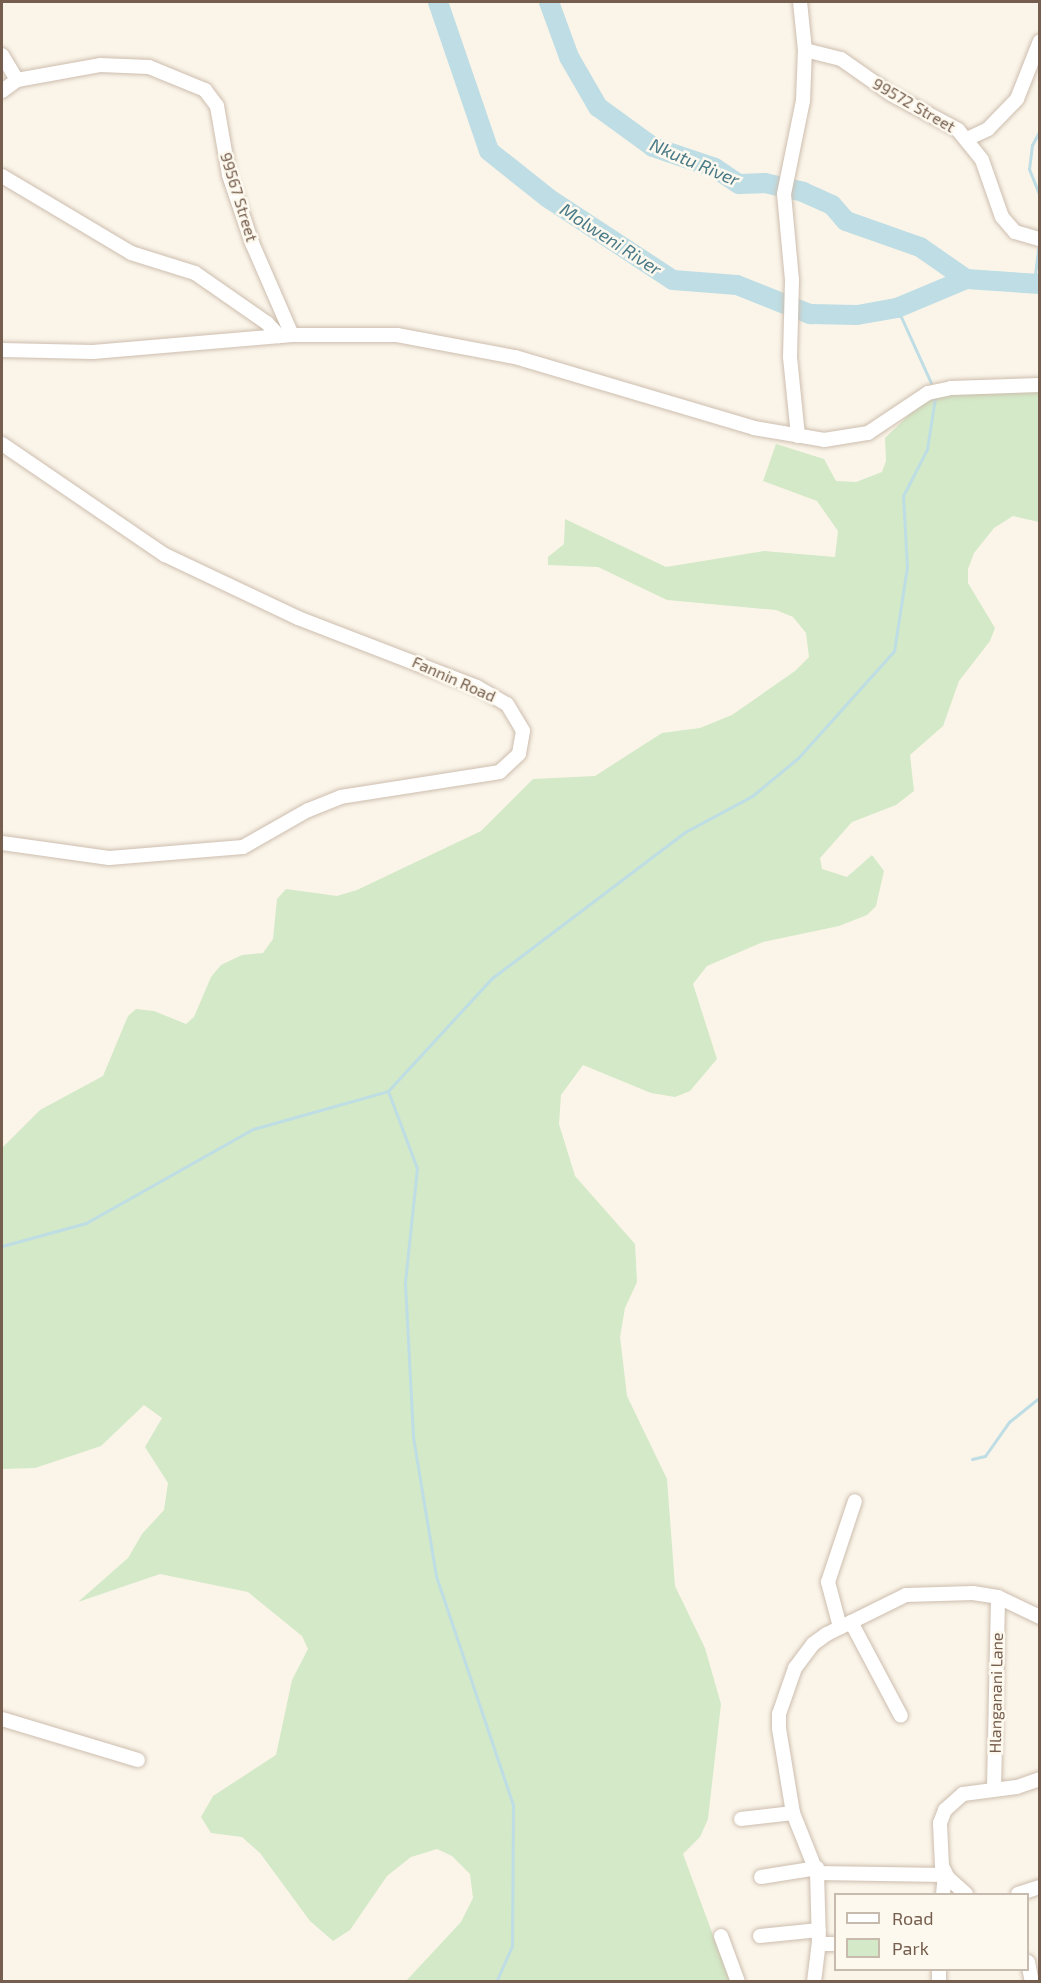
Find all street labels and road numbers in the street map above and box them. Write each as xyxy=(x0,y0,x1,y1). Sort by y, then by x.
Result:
street label: 99572 Street xyxy=(869,74,959,136)
street label: 99567 Street xyxy=(216,150,262,244)
street label: Fannin Road xyxy=(409,652,499,706)
street label: Hlanganani Lane xyxy=(985,1632,1007,1754)

